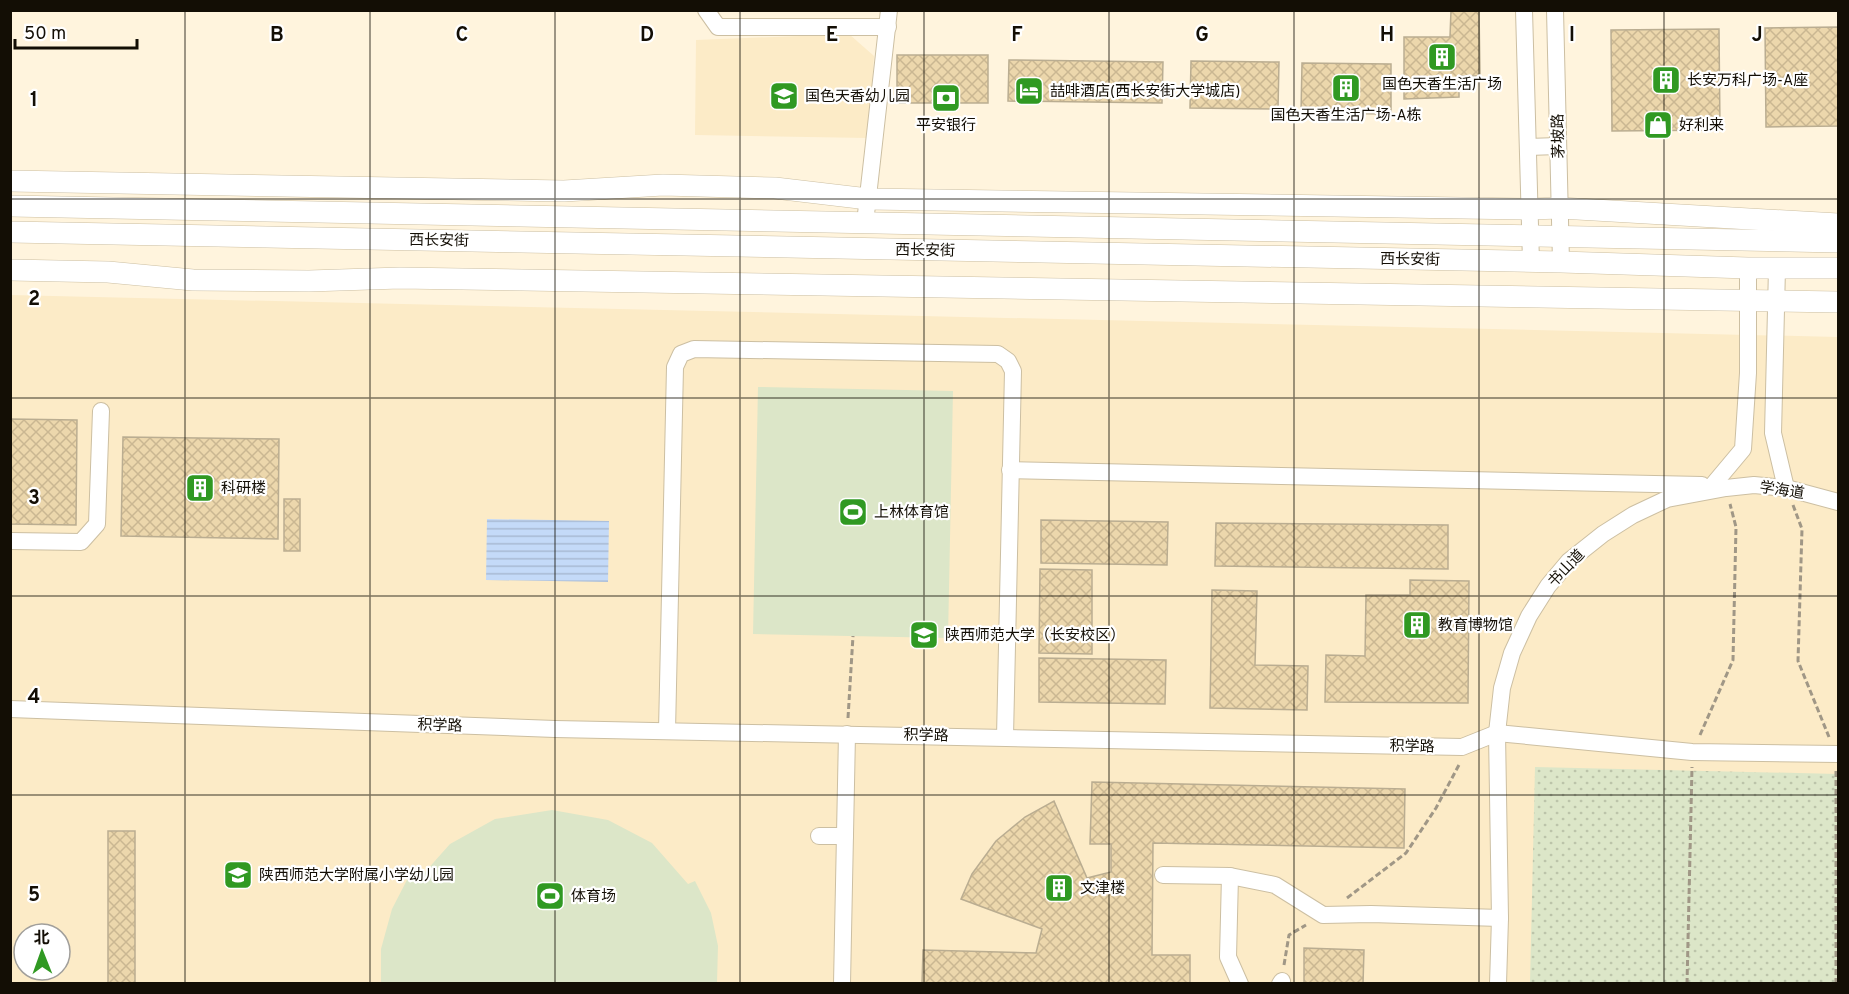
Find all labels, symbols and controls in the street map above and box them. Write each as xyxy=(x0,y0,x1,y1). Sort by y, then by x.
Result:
scale bar xyxy=(15,12,136,50)
text: 50 m xyxy=(24,23,66,46)
text: B xyxy=(270,23,284,49)
text: C xyxy=(456,23,468,49)
text: D xyxy=(640,23,654,49)
text: E xyxy=(826,23,838,49)
text: F xyxy=(1011,23,1023,49)
text: G xyxy=(1195,23,1209,49)
text: H xyxy=(1380,23,1394,49)
text: I xyxy=(1569,23,1575,49)
text: J xyxy=(1751,23,1763,49)
building icon: 国色天香生活广场 xyxy=(1426,41,1458,73)
building icon: 长安万科广场-A座 xyxy=(1650,64,1682,96)
building icon: 国色天香生活广场-A栋 xyxy=(1330,72,1362,104)
place label: 长安万科广场-A座 xyxy=(1687,72,1808,91)
hotel icon: 喆啡酒店(西长安街大学城店) xyxy=(1013,75,1045,107)
place label: 国色天香生活广场 xyxy=(1382,76,1502,95)
school or university icon: 国色天香幼儿园 xyxy=(768,80,800,112)
bank icon: 平安银行 xyxy=(930,82,962,114)
place label: 喆啡酒店(西长安街大学城店) xyxy=(1050,83,1240,102)
text: 1 xyxy=(30,88,38,114)
place label: 国色天香幼儿园 xyxy=(805,88,910,107)
place label: 国色天香生活广场-A栋 xyxy=(1270,106,1422,126)
shop icon: 好利来 xyxy=(1642,109,1674,141)
street label: 茅坡路 xyxy=(1550,113,1569,159)
place label: 好利来 xyxy=(1679,116,1724,136)
place label: 平安银行 xyxy=(916,117,976,136)
street label: 西长安街 xyxy=(409,231,469,252)
street label: 西长安街 xyxy=(895,241,955,262)
street label: 西长安街 xyxy=(1380,250,1440,271)
text: 2 xyxy=(28,287,40,313)
building icon: 科研楼 xyxy=(184,472,216,504)
street label: 学海道 xyxy=(1758,479,1805,504)
place label: 科研楼 xyxy=(221,480,266,499)
text: 3 xyxy=(28,486,40,512)
sports icon: 上林体育馆 xyxy=(837,496,869,528)
place label: 上林体育馆 xyxy=(874,504,949,523)
street label: 书山道 xyxy=(1545,546,1590,592)
building icon: 教育博物馆 xyxy=(1401,609,1433,641)
place label: 教育博物馆 xyxy=(1438,616,1513,636)
school or university icon: 陕西师范大学（长安校区） xyxy=(908,619,940,651)
place label: 陕西师范大学（长安校区） xyxy=(945,626,1125,646)
text: 4 xyxy=(28,685,40,711)
street label: 积学路 xyxy=(417,716,463,737)
street label: 积学路 xyxy=(903,727,949,746)
street label: 积学路 xyxy=(1389,738,1435,757)
school or university icon: 陕西师范大学附属小学幼儿园 xyxy=(222,859,254,891)
place label: 陕西师范大学附属小学幼儿园 xyxy=(259,866,454,886)
building icon: 文津楼 xyxy=(1043,872,1075,904)
sports icon: 体育场 xyxy=(534,880,566,912)
place label: 文津楼 xyxy=(1080,880,1125,899)
text: 5 xyxy=(28,883,40,909)
place label: 体育场 xyxy=(571,888,616,907)
north arrow xyxy=(12,922,72,982)
text: 北 xyxy=(34,929,50,949)

